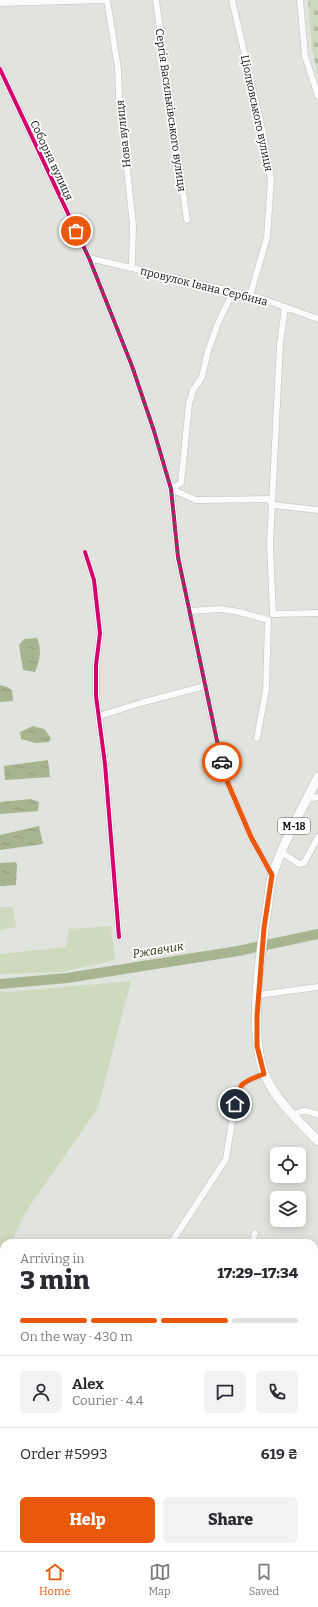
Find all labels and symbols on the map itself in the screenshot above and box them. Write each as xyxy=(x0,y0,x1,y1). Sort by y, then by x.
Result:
street label: Сергія Васильківського вулиця xyxy=(153,28,188,193)
street label: Ціолковського вулиця xyxy=(238,54,275,172)
street label: Нова вулиця xyxy=(113,99,134,168)
street label: Соборна вулиця xyxy=(27,118,76,202)
pin xyxy=(59,214,93,248)
street label: провулок Івана Сербина xyxy=(139,264,269,309)
courier xyxy=(202,742,242,782)
road number: М-18 xyxy=(278,818,310,834)
water label: Ржавчик xyxy=(131,939,185,961)
pin xyxy=(218,1087,252,1121)

